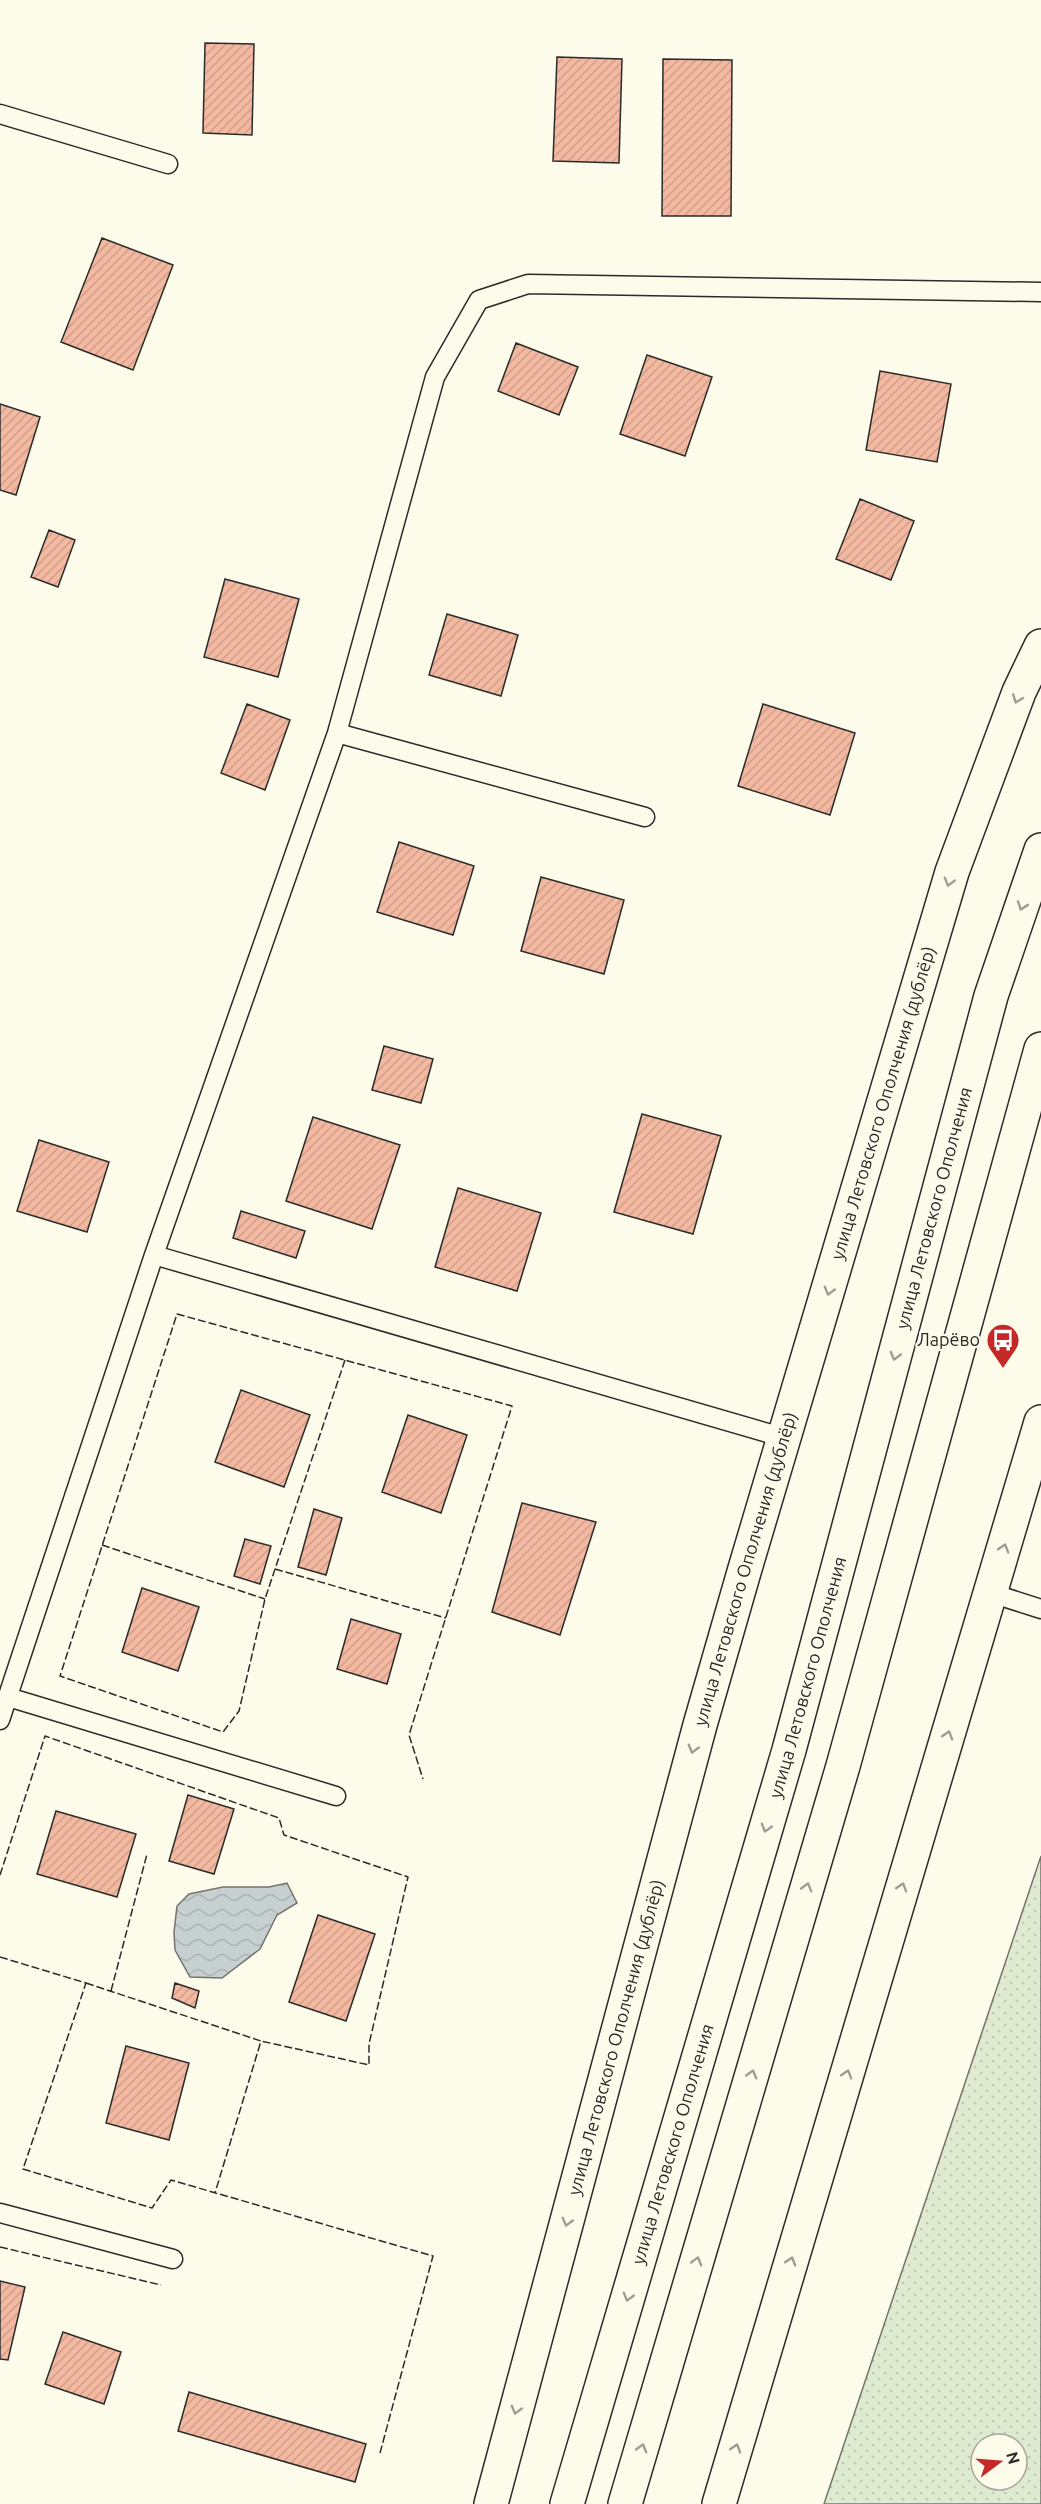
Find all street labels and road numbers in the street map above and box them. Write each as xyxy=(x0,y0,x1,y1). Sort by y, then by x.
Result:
street label: улица Летовского Ополчения (дублёр) xyxy=(829,943,939,1263)
street label: улица Летовского Ополчения xyxy=(891,1086,977,1332)
street label: улица Летовского Ополчения (дублёр) xyxy=(689,1409,801,1728)
street label: улица Летовского Ополчения xyxy=(764,1554,849,1800)
street label: улица Летовского Ополчения (дублёр) xyxy=(563,1877,668,2197)
street label: улица Летовского Ополчения xyxy=(627,2021,717,2267)

